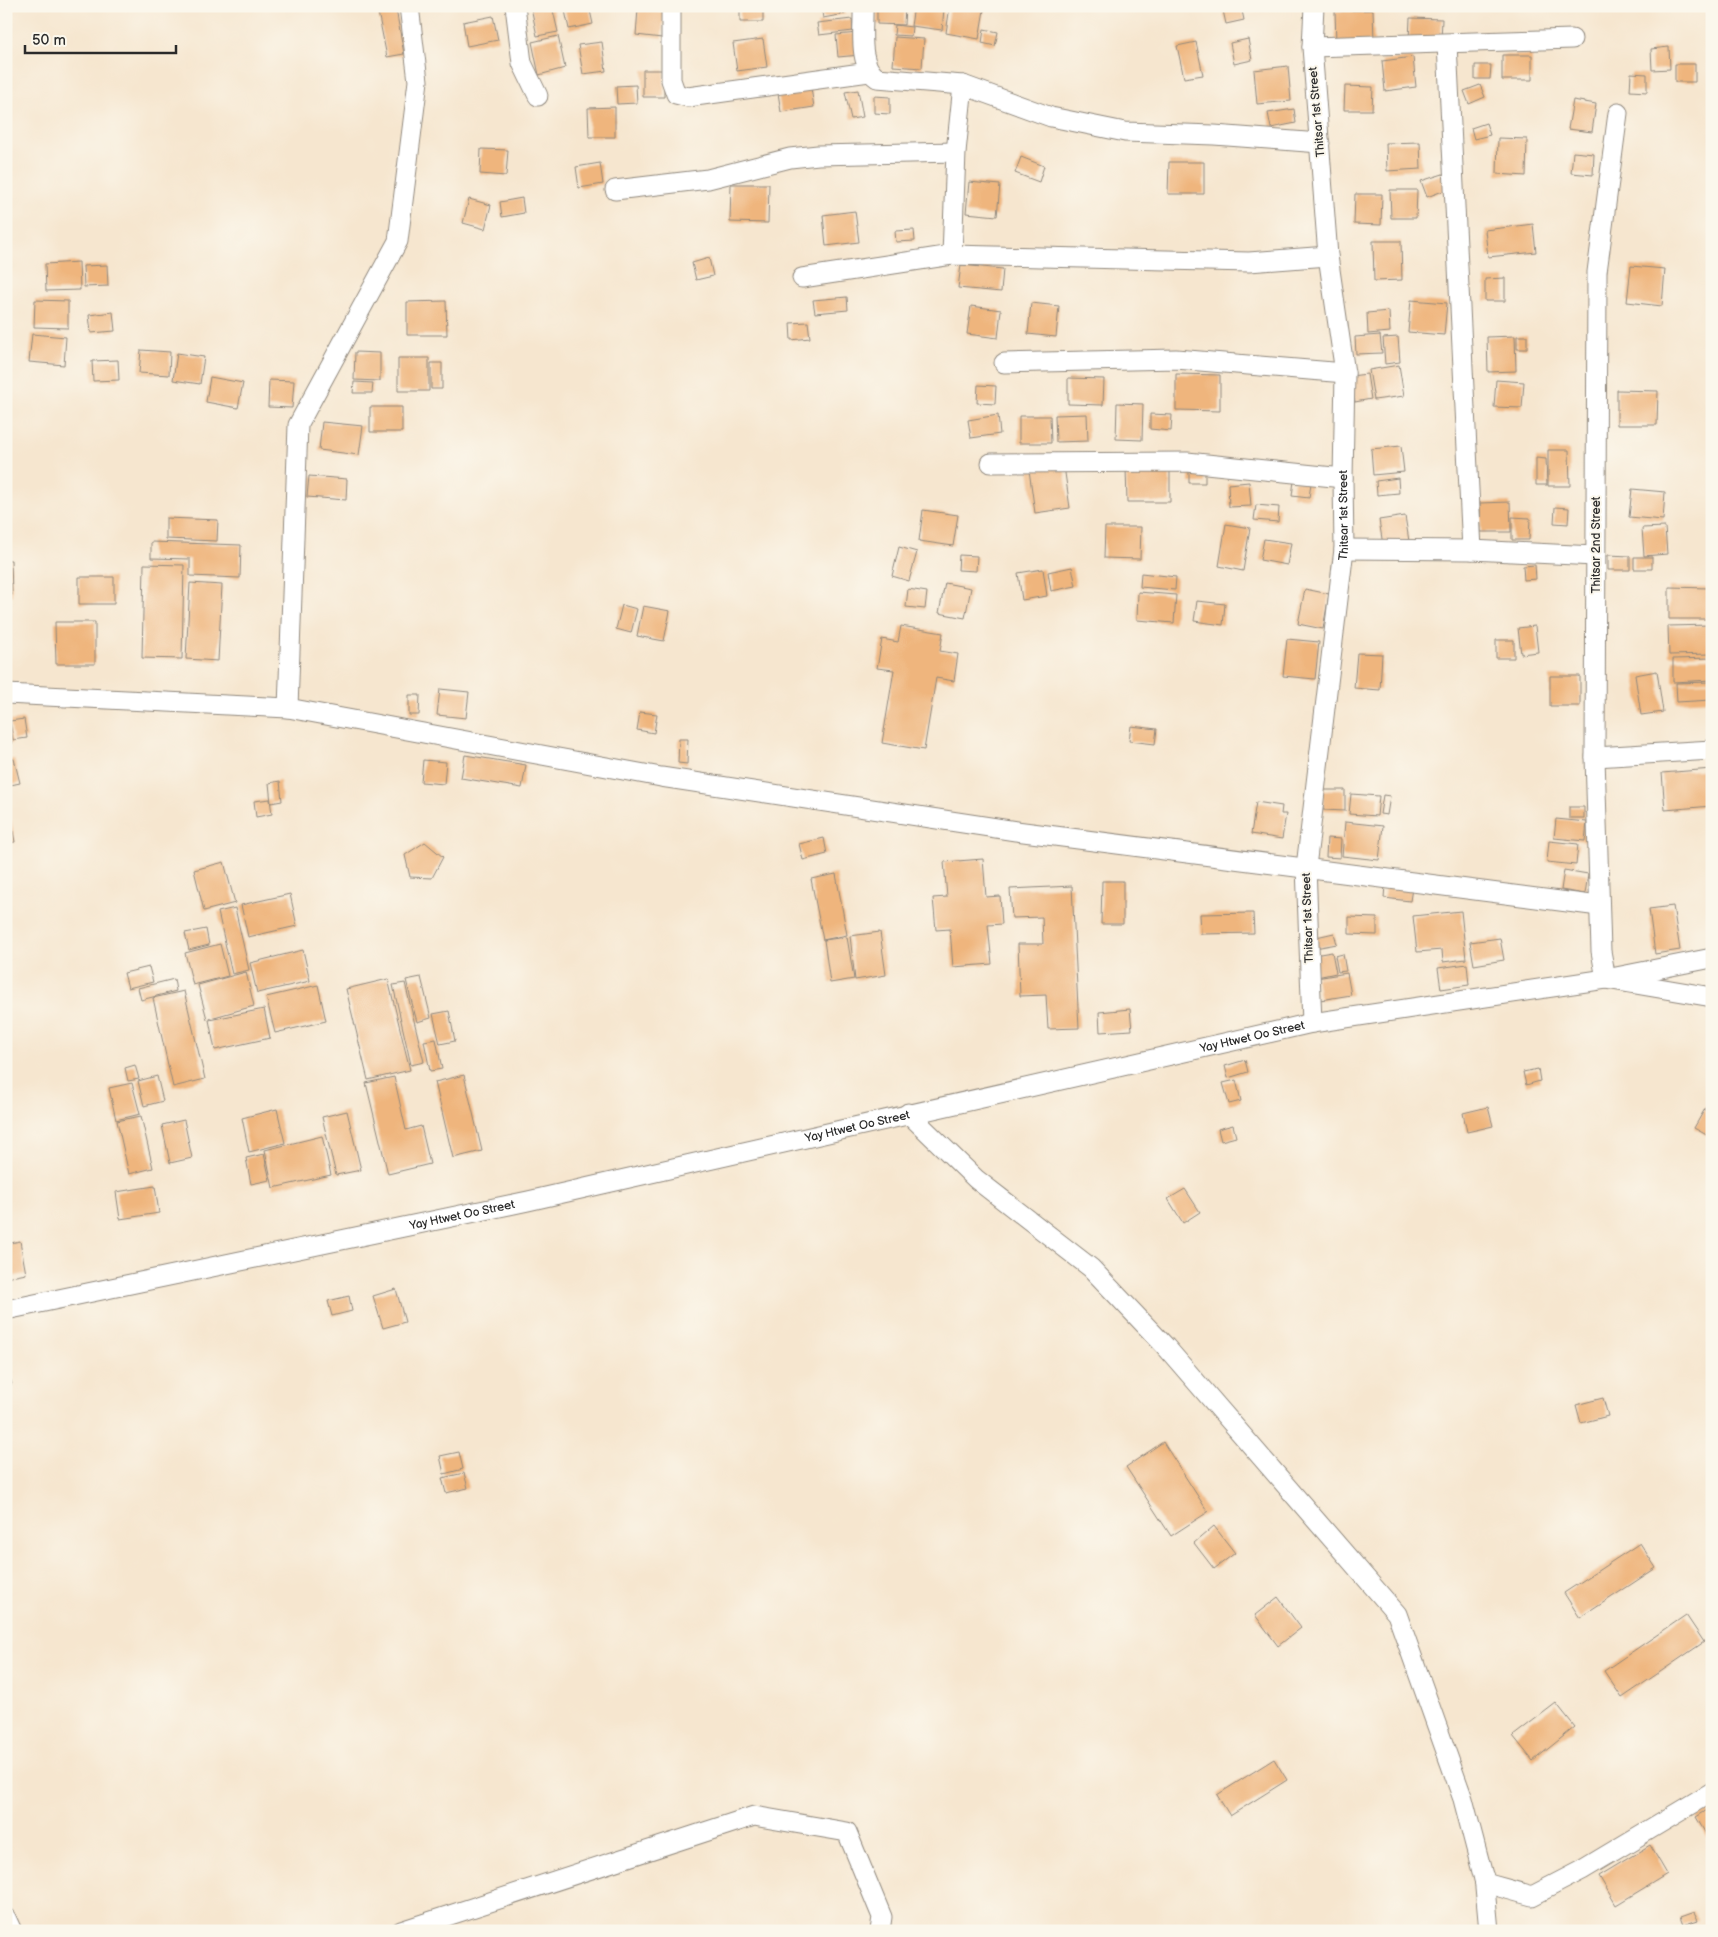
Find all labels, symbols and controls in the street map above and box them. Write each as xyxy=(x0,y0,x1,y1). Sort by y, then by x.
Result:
scale bar xyxy=(25,22,176,54)
text: 50 m xyxy=(32,31,66,50)
street label: Thitsar 1st Street xyxy=(1306,66,1328,158)
street label: Thitsar 1st Street xyxy=(1335,470,1352,561)
street label: Thitsar 2nd Street xyxy=(1589,496,1604,593)
street label: Thitsar 1st Street xyxy=(1299,872,1317,963)
street label: Yay Htwet Oo Street xyxy=(1197,1017,1306,1056)
street label: Yay Htwet Oo Street xyxy=(803,1107,912,1146)
street label: Yay Htwet Oo Street xyxy=(407,1196,516,1233)

